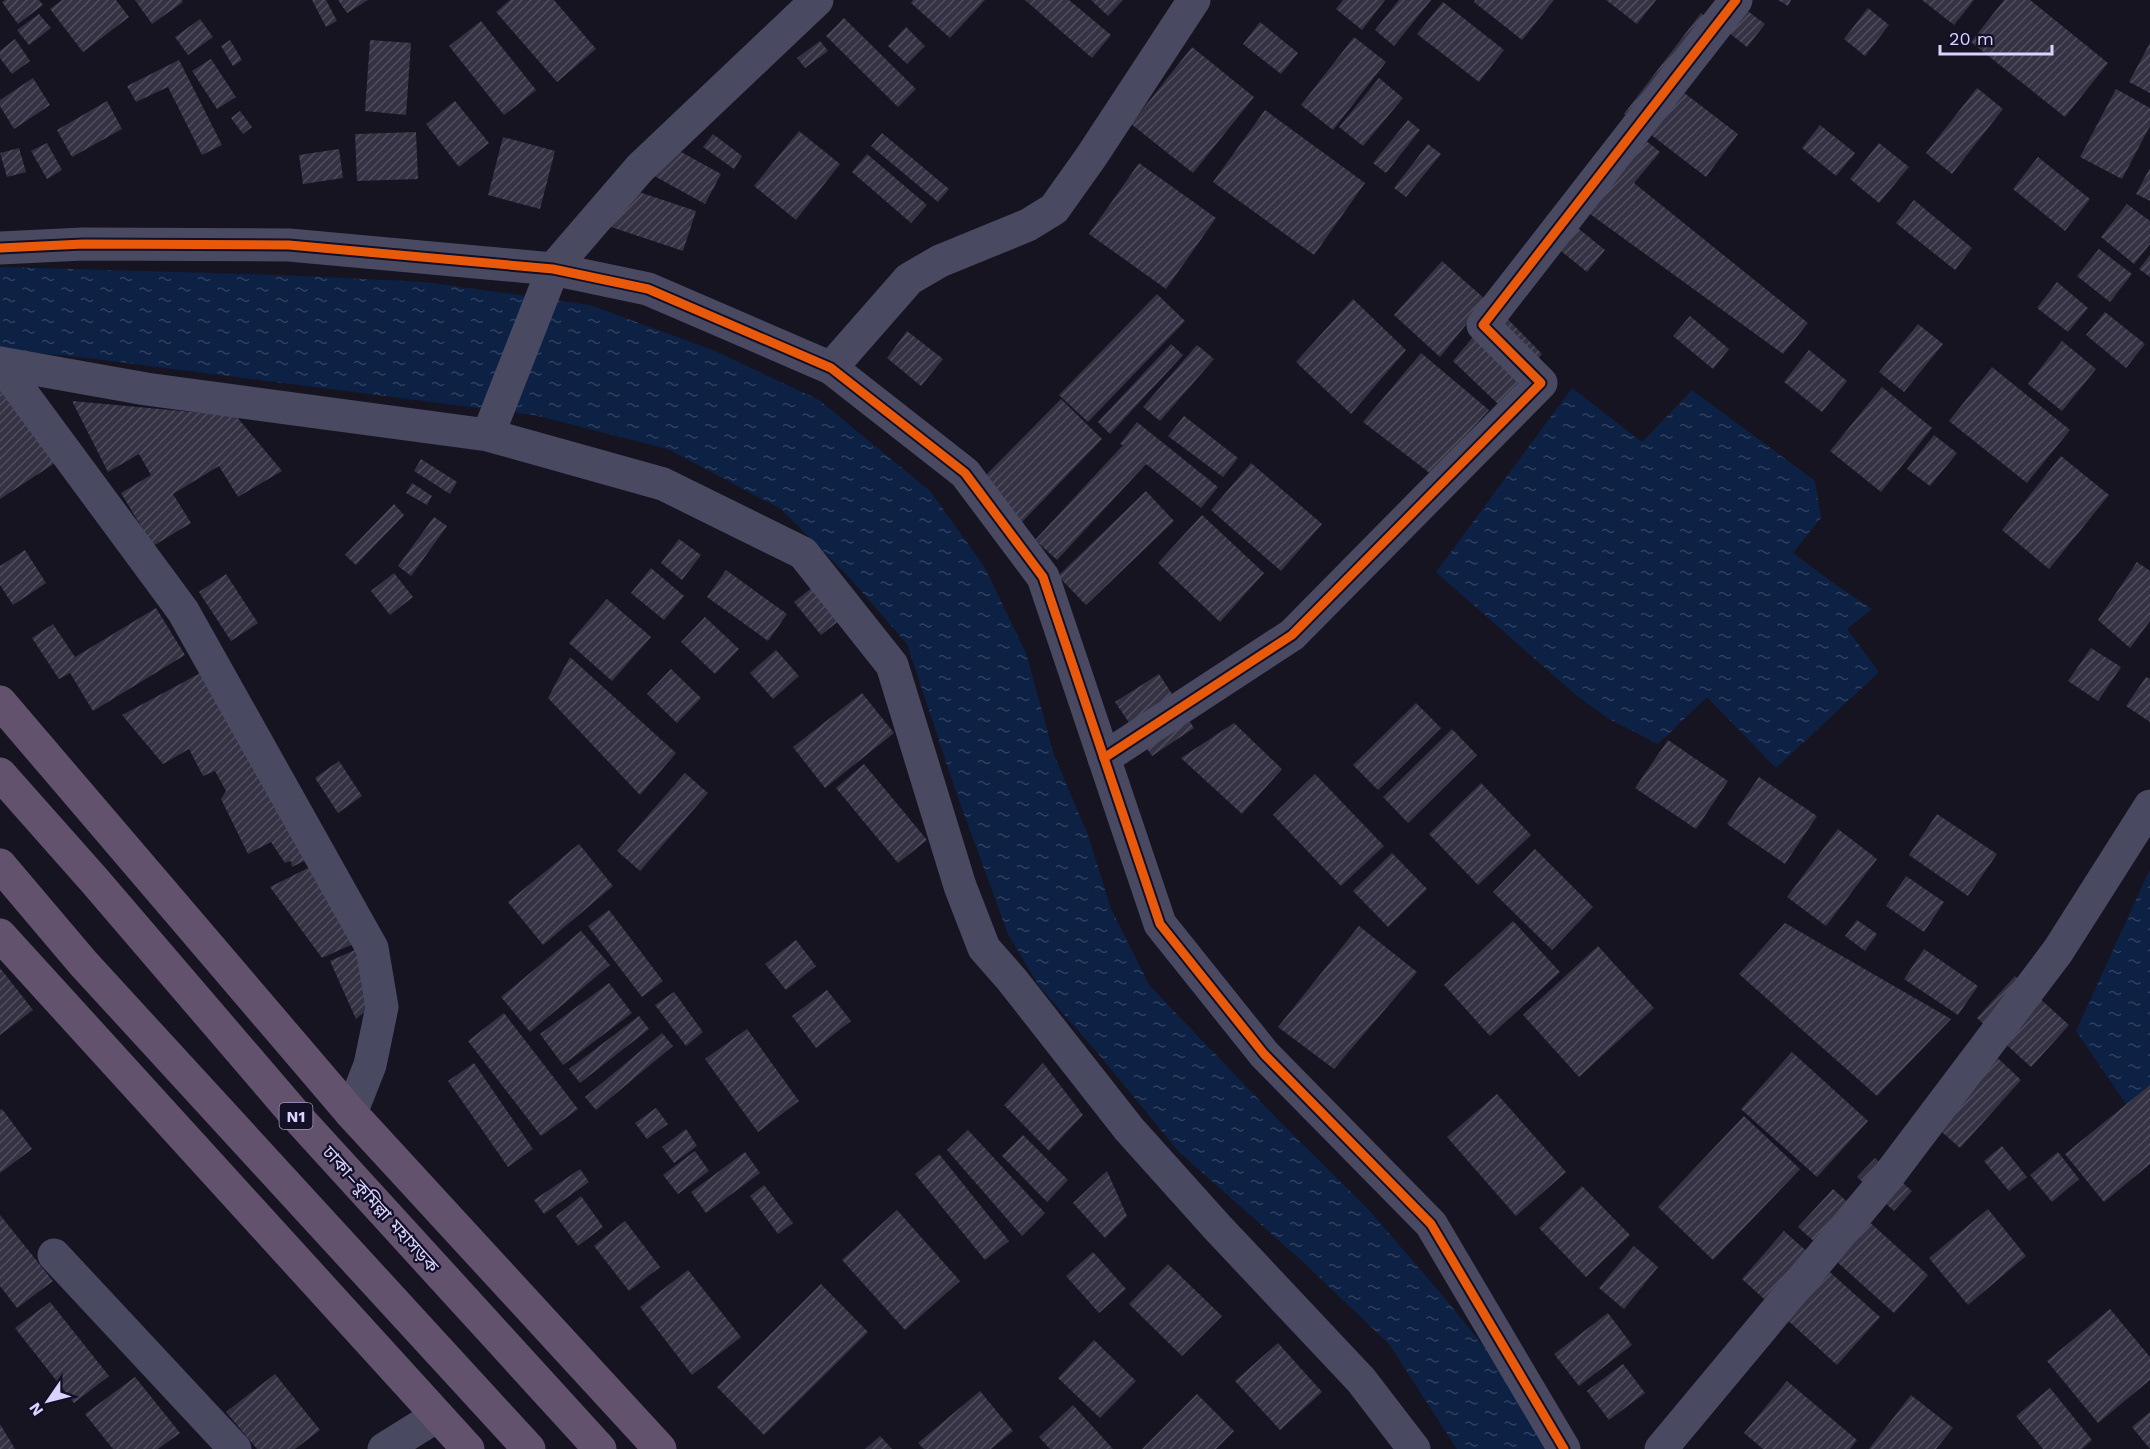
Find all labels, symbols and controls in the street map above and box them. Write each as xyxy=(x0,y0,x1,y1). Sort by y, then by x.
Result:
scale bar xyxy=(1940,18,2052,56)
text: 20 m xyxy=(1949,28,1994,49)
road number: N1 xyxy=(280,1103,312,1129)
street label: ঢাকা–কুমিল্লা মহাসড়ক xyxy=(317,1141,444,1278)
north arrow xyxy=(18,1371,78,1431)
text: N xyxy=(25,1399,47,1420)

